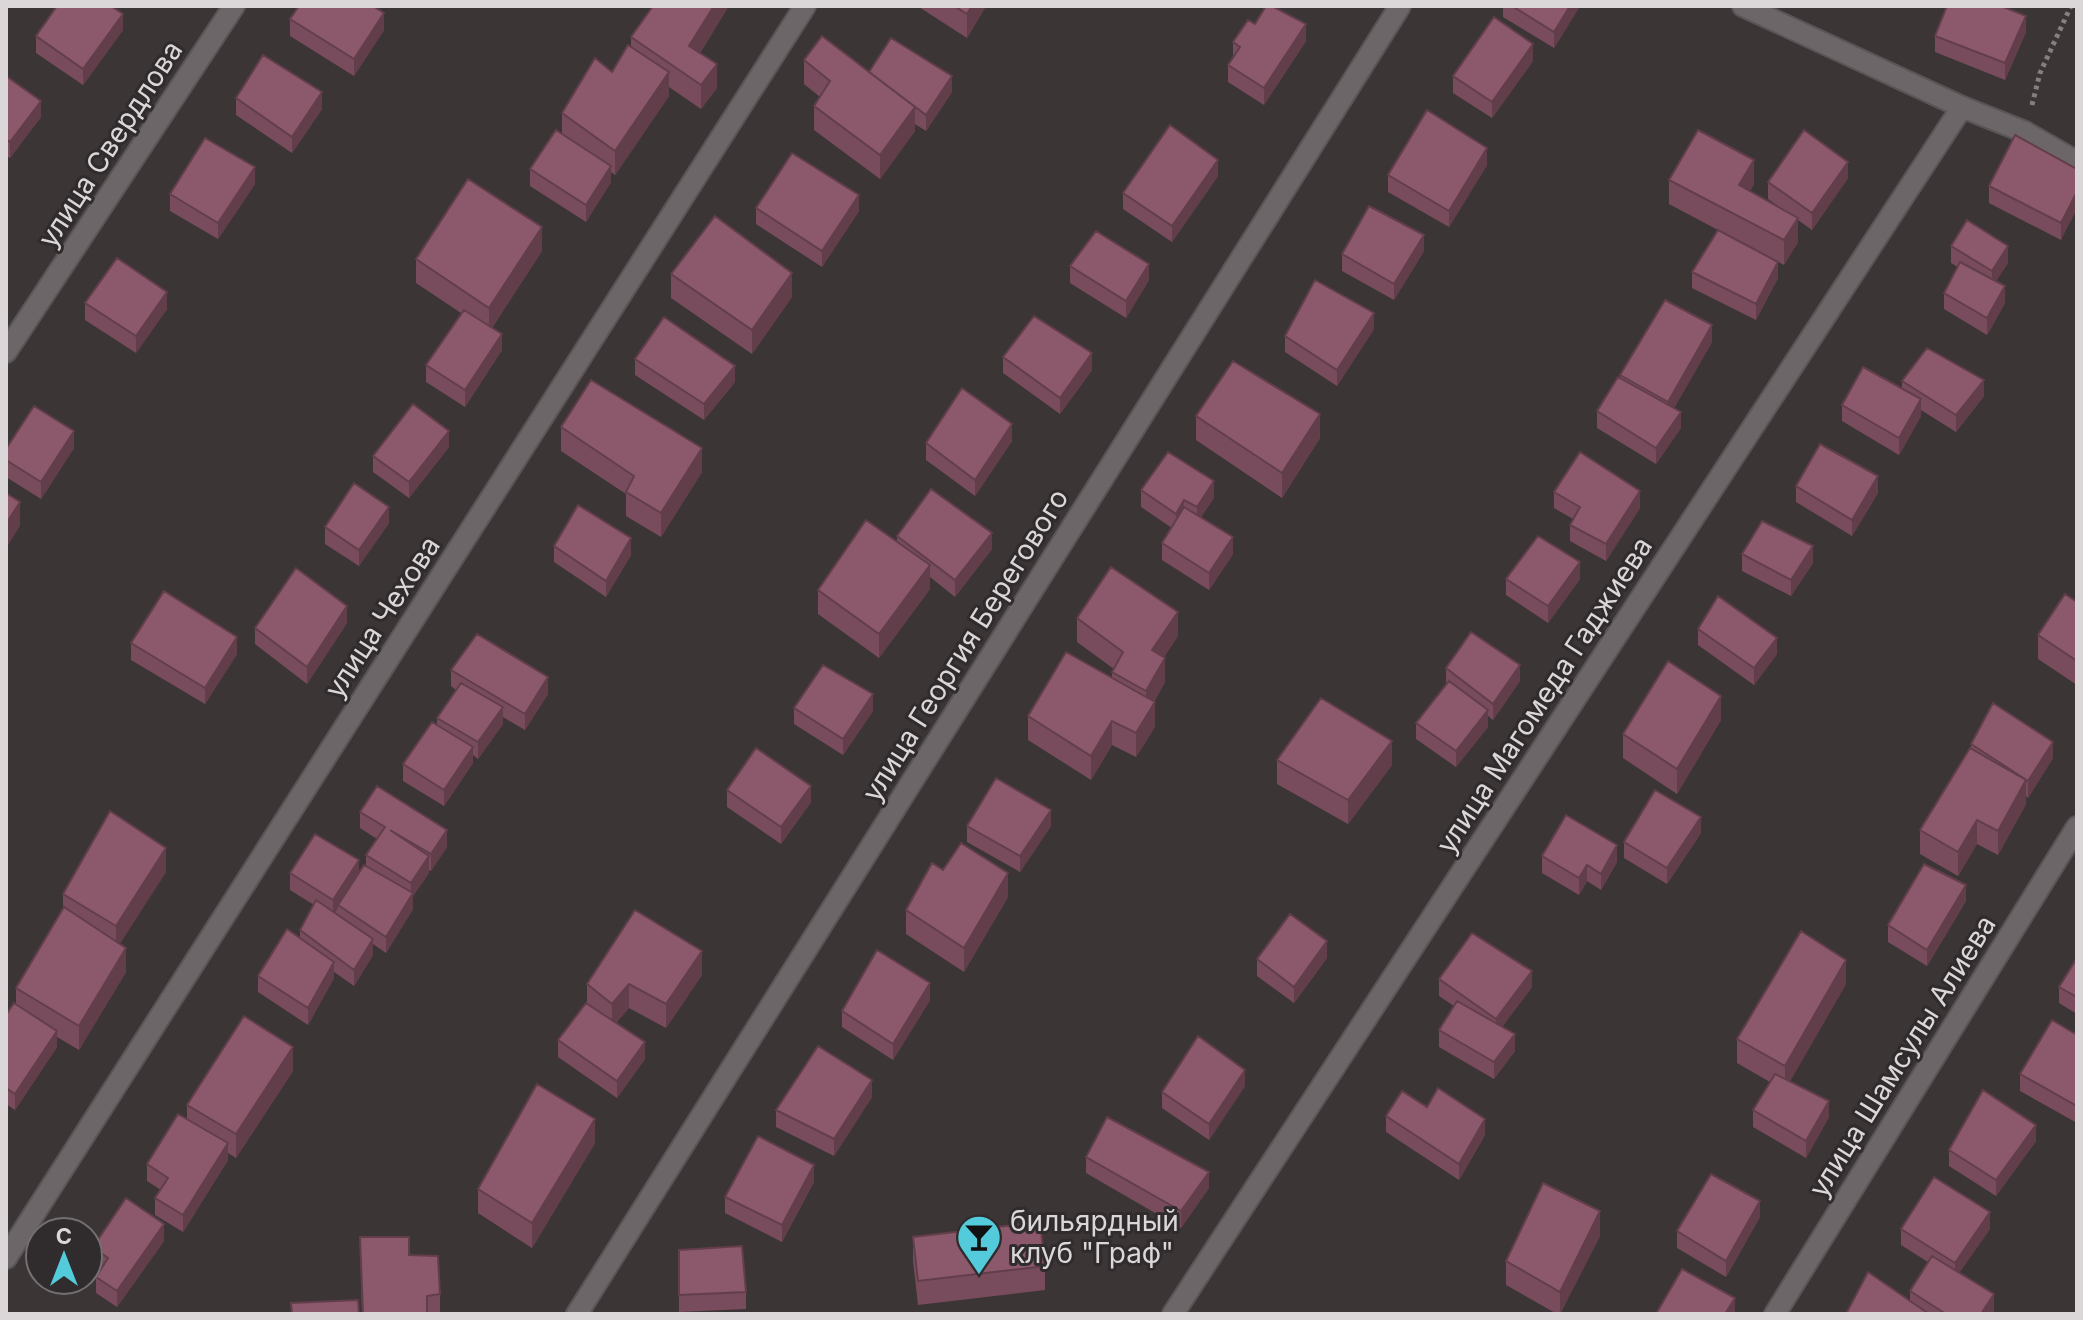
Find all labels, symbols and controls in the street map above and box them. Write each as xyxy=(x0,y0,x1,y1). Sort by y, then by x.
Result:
street label: улица Свердлова xyxy=(31,34,189,254)
street label: улица Георгия Берегового xyxy=(855,483,1075,807)
street label: улица Чехова xyxy=(317,530,447,704)
street label: улица Магомеда Гаджиева xyxy=(1429,530,1659,860)
street label: улица Шамсулы Алиева xyxy=(1801,909,2003,1203)
place label: бильярдный клуб "Граф" xyxy=(1010,1204,1179,1270)
bar icon: бильярдный клуб "Граф" xyxy=(955,1213,1003,1276)
north arrow xyxy=(24,1216,104,1296)
text: С xyxy=(56,1223,72,1249)

